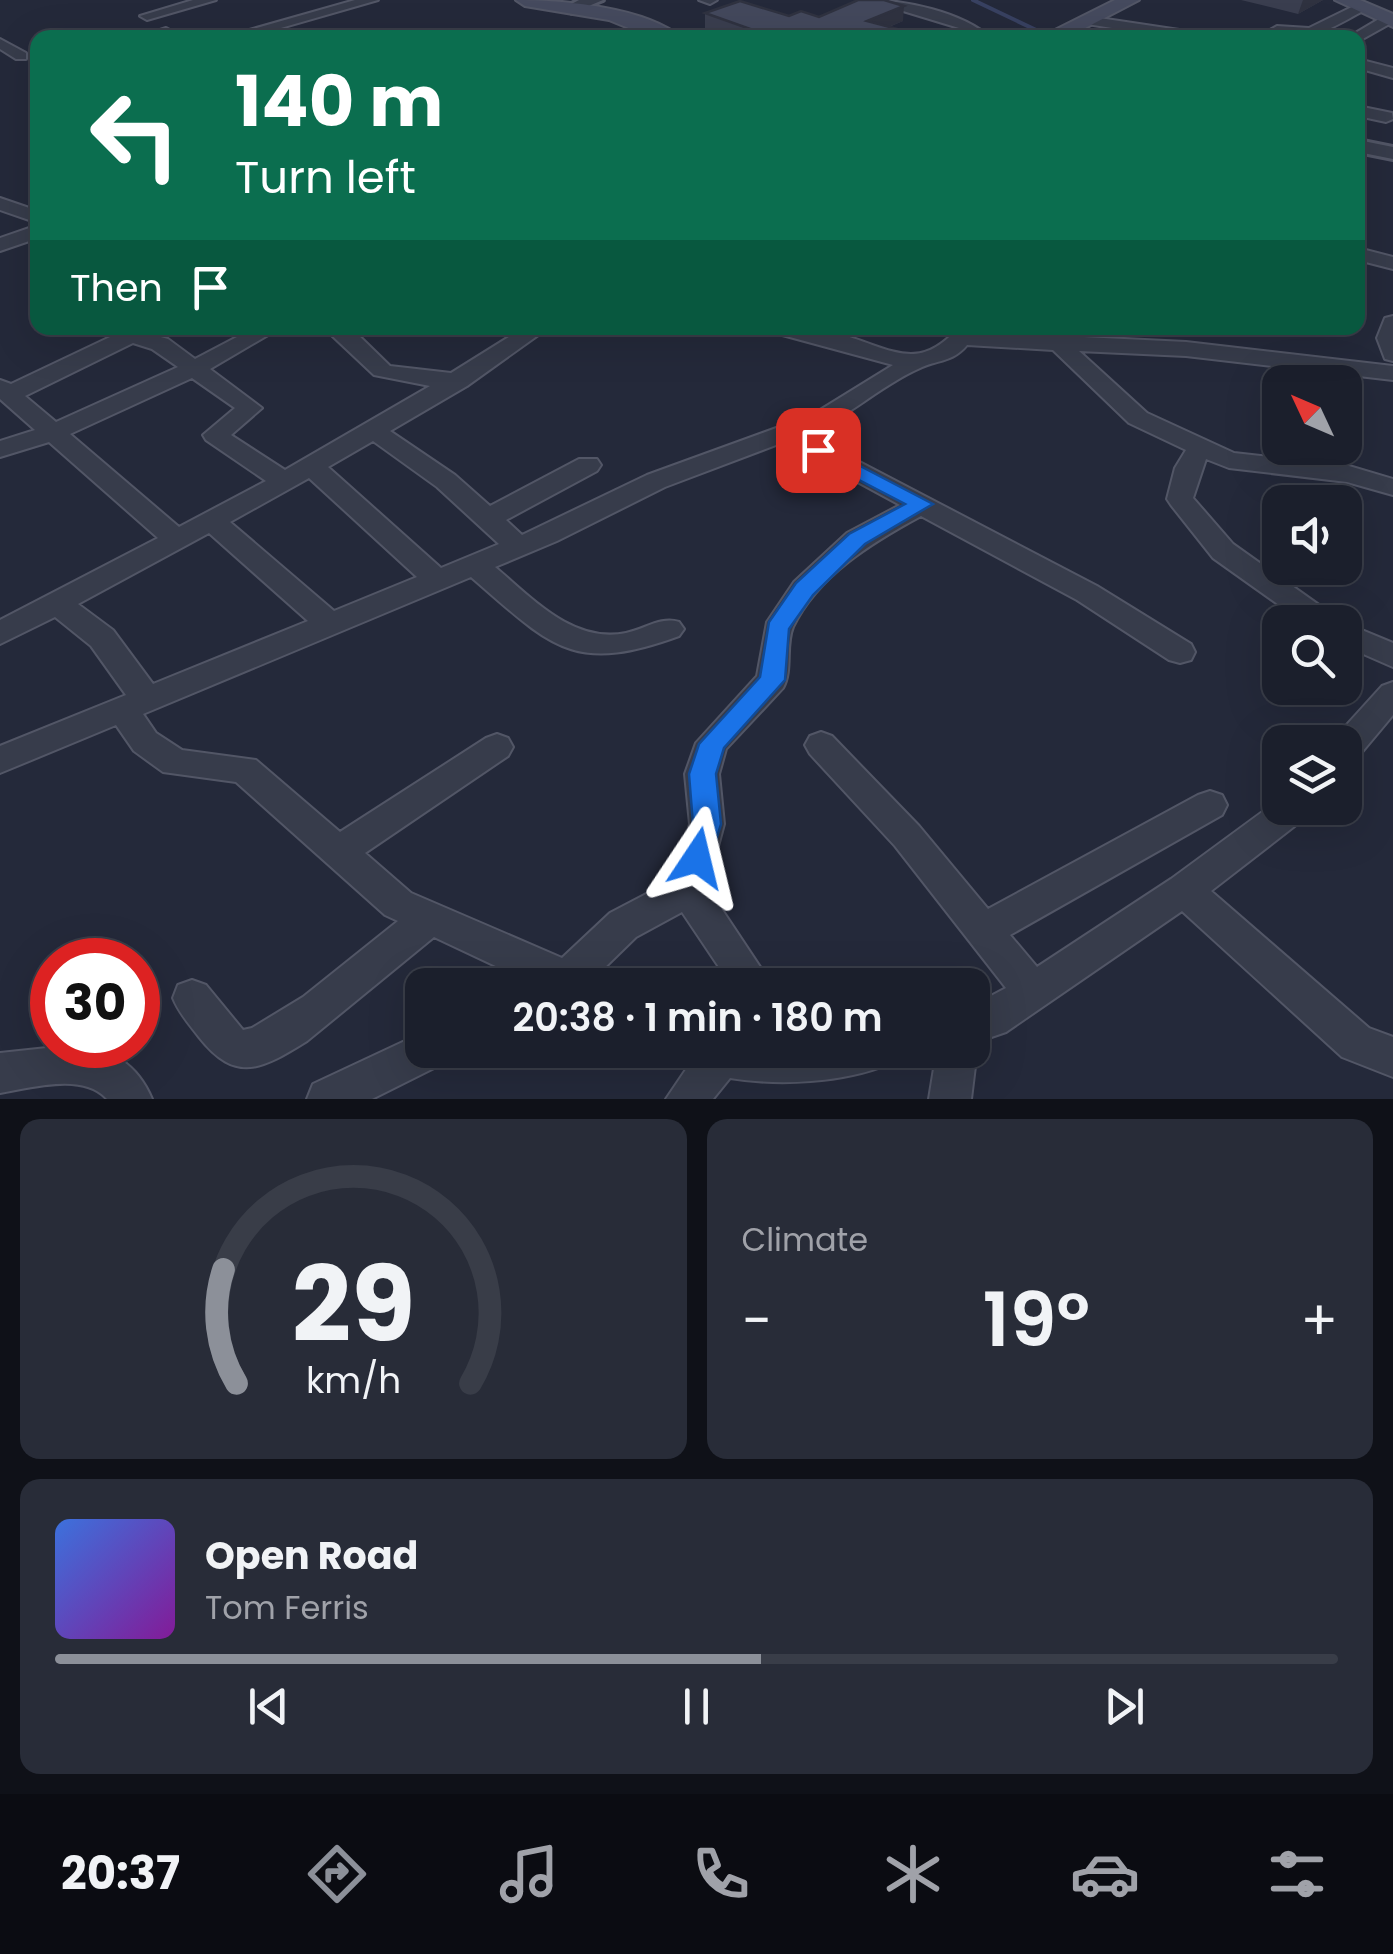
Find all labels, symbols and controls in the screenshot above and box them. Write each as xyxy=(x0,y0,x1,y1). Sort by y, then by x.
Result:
text: 140 m xyxy=(235,52,443,151)
icon: left xyxy=(70,70,200,200)
text: Turn left xyxy=(235,146,416,209)
icon: arrive xyxy=(183,260,238,315)
text: Then xyxy=(70,261,163,314)
north arrow xyxy=(1262,365,1362,465)
map controls xyxy=(1262,365,1362,825)
pin xyxy=(776,408,861,493)
icon: arrive xyxy=(791,423,846,478)
button: sound xyxy=(1262,485,1362,585)
button: search xyxy=(1262,605,1362,705)
button: layers xyxy=(1262,725,1362,825)
position arrow xyxy=(645,806,749,910)
speed limit sign: 30 xyxy=(30,938,160,1068)
text: 20:38 · 1 min · 180 m xyxy=(512,991,883,1044)
text: Climate xyxy=(742,1217,868,1262)
text: 29 xyxy=(292,1232,415,1377)
text: 19° xyxy=(982,1267,1090,1372)
text: − xyxy=(742,1282,772,1359)
text: + xyxy=(1300,1282,1338,1359)
text: km/h xyxy=(306,1355,401,1406)
text: Open Road xyxy=(205,1529,418,1582)
text: Tom Ferris xyxy=(205,1585,369,1630)
icon: previous xyxy=(241,1679,296,1734)
icon: pause xyxy=(669,1679,724,1734)
icon: next xyxy=(1097,1679,1152,1734)
icon: directions xyxy=(302,1839,372,1909)
icon: music xyxy=(494,1839,564,1909)
icon: phone xyxy=(686,1839,756,1909)
icon: climate xyxy=(878,1839,948,1909)
icon: car xyxy=(1070,1839,1140,1909)
icon: filters xyxy=(1262,1839,1332,1909)
text: 20:37 xyxy=(61,1842,180,1905)

